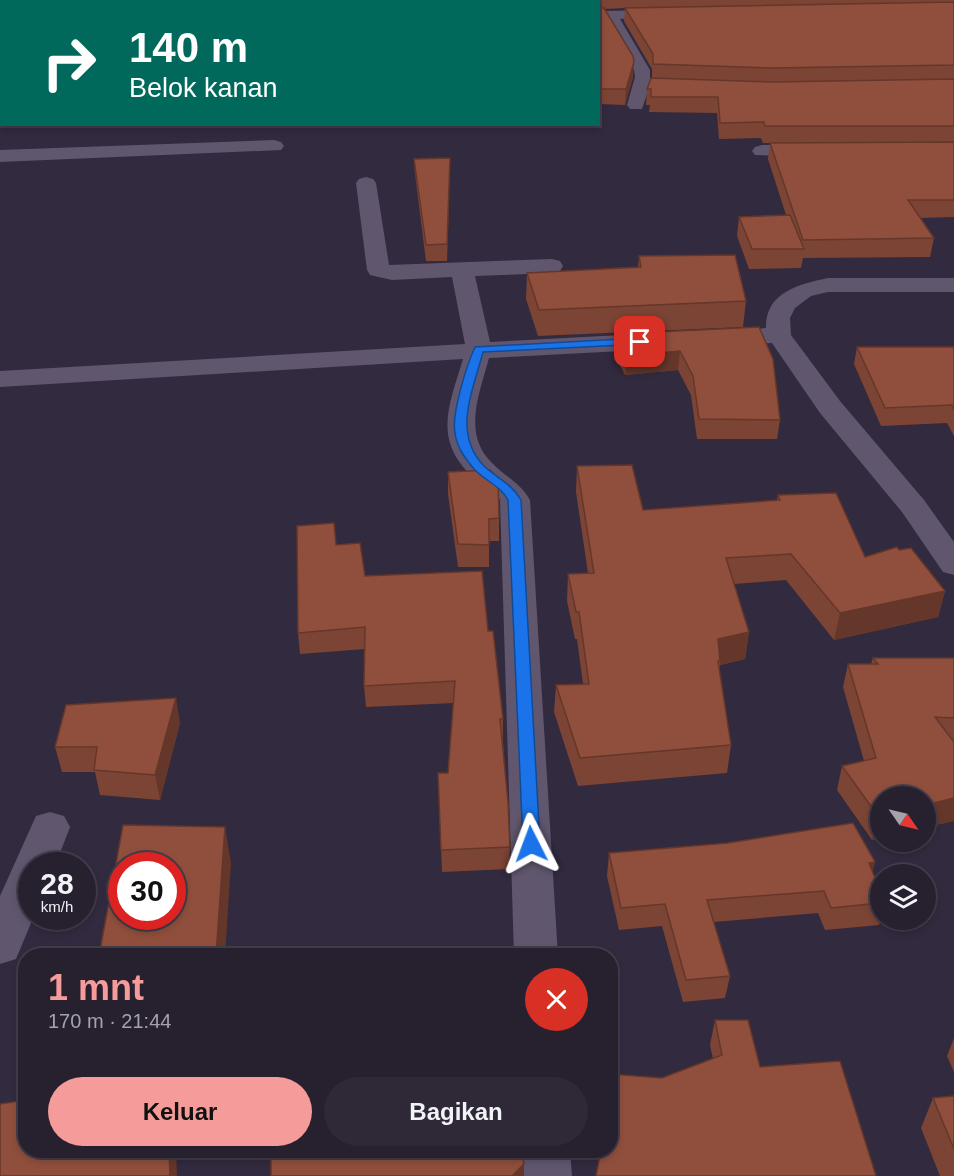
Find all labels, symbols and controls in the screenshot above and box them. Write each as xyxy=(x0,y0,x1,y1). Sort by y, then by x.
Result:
icon: right xyxy=(30,24,108,102)
text: 140 m xyxy=(129,24,248,71)
text: Belok kanan xyxy=(129,73,278,103)
pin xyxy=(614,316,665,367)
icon: arrive xyxy=(623,325,656,358)
north arrow xyxy=(870,786,936,852)
map controls xyxy=(870,786,936,930)
position arrow xyxy=(499,812,563,876)
speed limit sign: 30 xyxy=(108,852,186,930)
button: layers xyxy=(870,864,936,930)
text: 28 xyxy=(40,867,74,900)
text: km/h xyxy=(41,898,73,915)
text: 1 mnt xyxy=(48,967,144,1008)
button: close xyxy=(525,968,588,1031)
text: 170 m · 21:44 xyxy=(48,1010,171,1032)
button: Keluar xyxy=(48,1077,312,1146)
button: Bagikan xyxy=(324,1077,588,1146)

